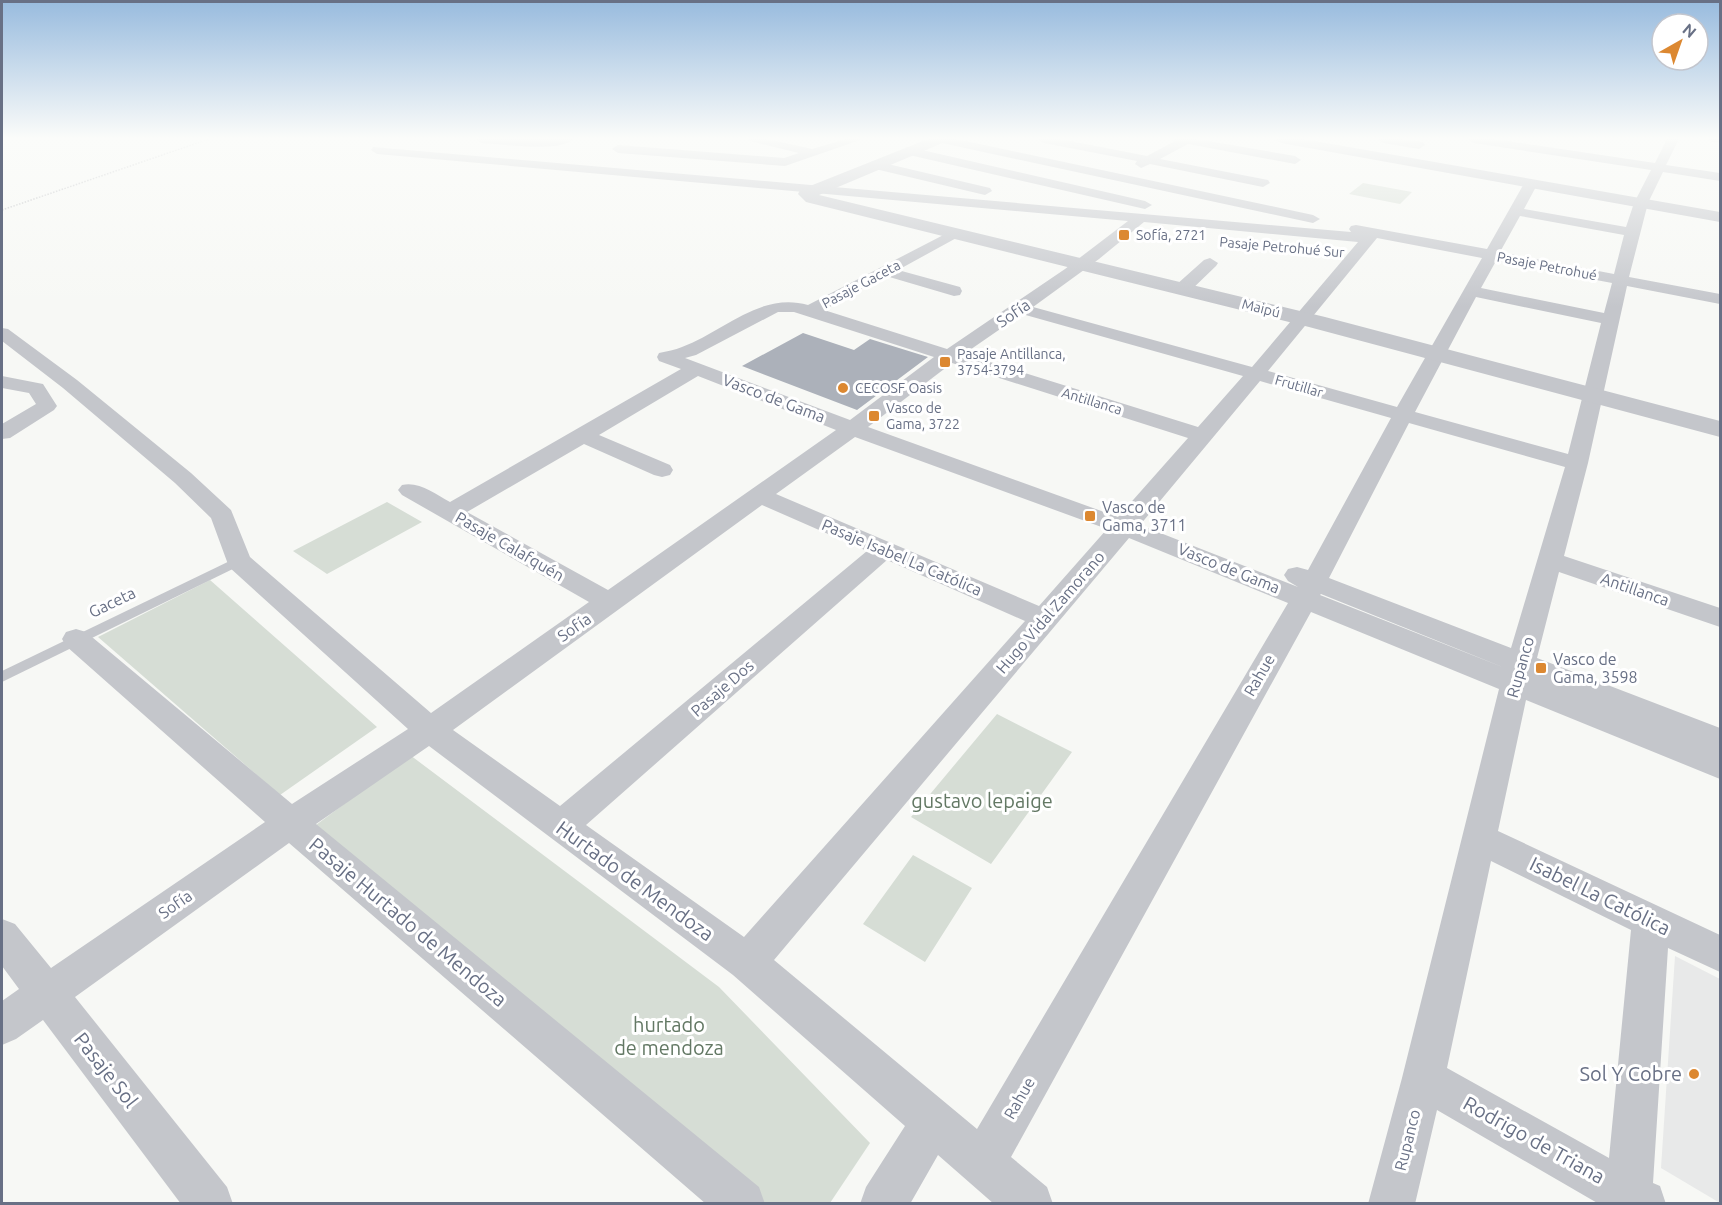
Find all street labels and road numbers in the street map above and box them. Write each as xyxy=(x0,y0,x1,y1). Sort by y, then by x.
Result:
street label: Pasaje Petrohué Sur xyxy=(1219,234,1346,260)
street label: Pasaje Petrohué xyxy=(1496,248,1598,284)
street label: Pasaje Gaceta xyxy=(819,257,903,311)
street label: Sofía xyxy=(993,295,1033,331)
street label: Maipú xyxy=(1240,296,1282,320)
street label: Vasco de Gama xyxy=(720,370,828,426)
street label: Frutillar xyxy=(1273,372,1326,401)
street label: Antillanca xyxy=(1060,384,1124,418)
street label: Pasaje Calafquén xyxy=(453,508,567,584)
street label: Pasaje Isabel La Católica xyxy=(819,515,985,599)
street label: Vasco de Gama xyxy=(1175,539,1283,597)
street label: Hugo Vidal Zamorano xyxy=(992,547,1108,677)
street label: Antillanca xyxy=(1598,569,1672,609)
street label: Gaceta xyxy=(86,583,138,621)
street label: Sofía xyxy=(554,609,594,645)
street label: Rupanco xyxy=(1503,634,1537,700)
street label: Rahue xyxy=(1240,651,1278,699)
street label: Pasaje Dos xyxy=(687,656,757,720)
street label: Hurtado de Mendoza xyxy=(552,816,718,945)
street label: Pasaje Hurtado de Mendoza xyxy=(305,832,512,1011)
street label: Isabel La Católica xyxy=(1526,852,1674,940)
street label: Sofía xyxy=(155,886,195,922)
street label: Pasaje Sol xyxy=(70,1028,143,1112)
street label: Rahue xyxy=(1000,1074,1038,1122)
street label: Rodrigo de Triana xyxy=(1459,1091,1609,1188)
street label: Rupanco xyxy=(1391,1107,1423,1173)

